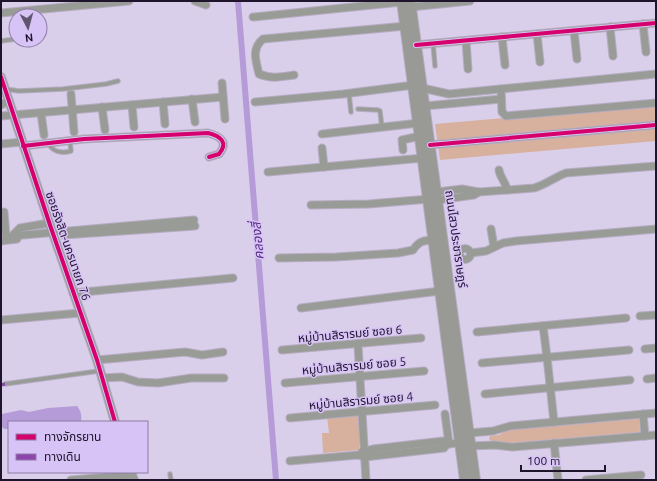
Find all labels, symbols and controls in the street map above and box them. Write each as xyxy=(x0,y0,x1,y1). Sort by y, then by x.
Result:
north arrow xyxy=(8,8,48,48)
text: N xyxy=(24,32,34,44)
street label: ถนนไสวประชาราษฎร์ xyxy=(442,189,470,289)
street label: ซอยรังสิต-นครนายก 76 xyxy=(44,190,93,302)
water label: คลองสี่ xyxy=(246,219,266,260)
street label: หมู่บ้านสิรารมย์ ซอย 6 xyxy=(297,322,403,346)
street label: หมู่บ้านสิรารมย์ ซอย 5 xyxy=(301,354,407,378)
street label: หมู่บ้านสิรารมย์ ซอย 4 xyxy=(308,389,414,413)
legend xyxy=(8,421,148,473)
text: ทางจักรยาน xyxy=(44,430,101,443)
scale bar xyxy=(521,447,605,473)
text: ทางเดิน xyxy=(44,450,81,463)
text: 100 m xyxy=(527,454,560,467)

